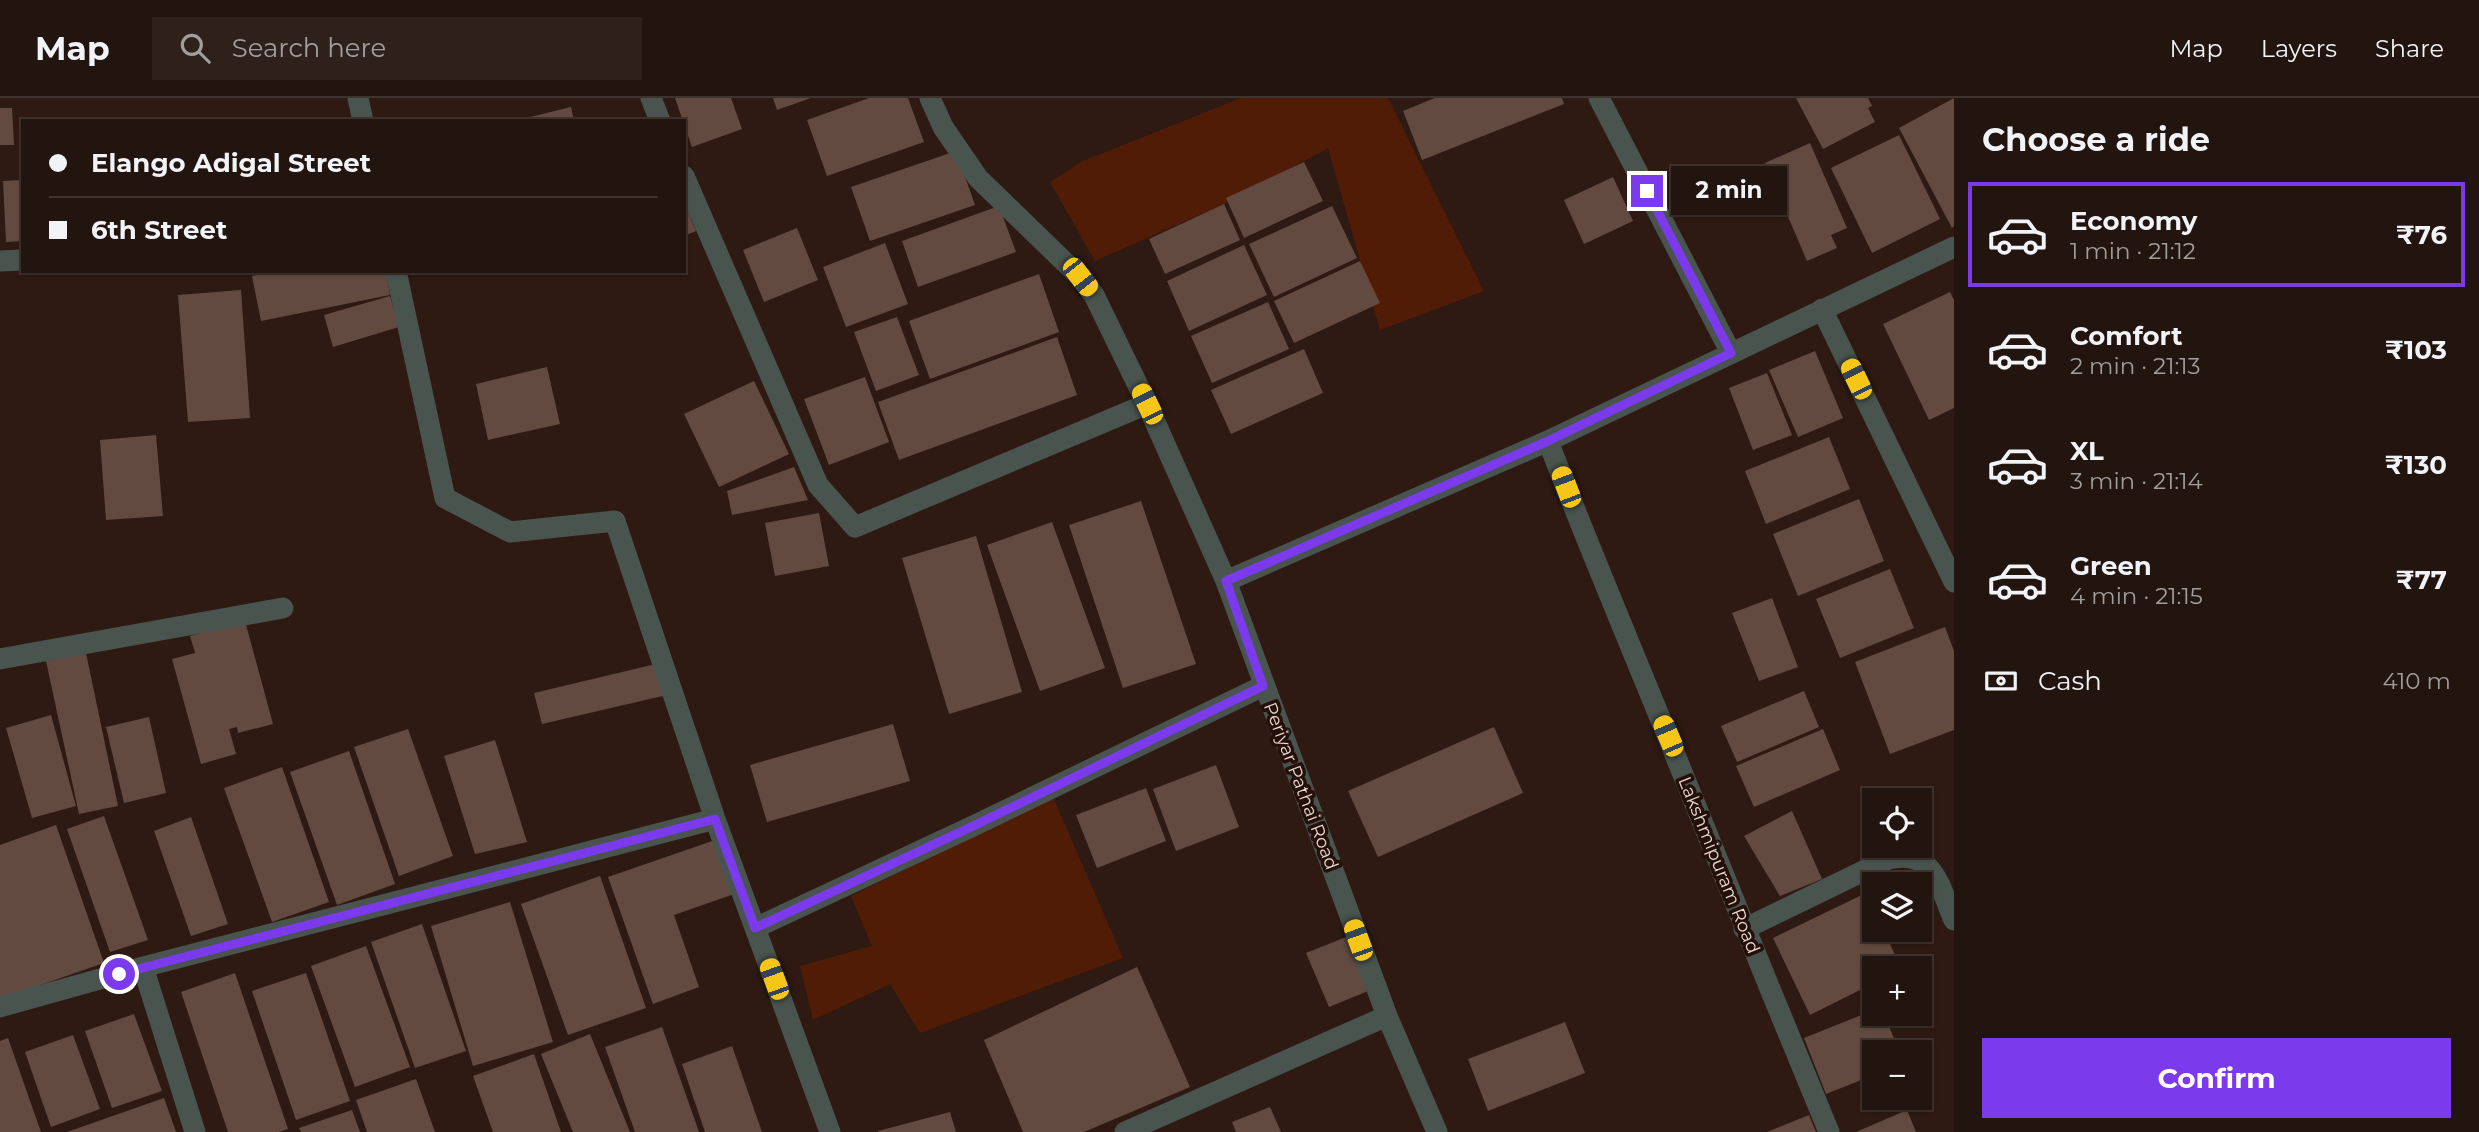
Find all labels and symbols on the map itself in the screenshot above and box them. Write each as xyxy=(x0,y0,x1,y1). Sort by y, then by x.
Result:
callout: 2 min xyxy=(1672,166,1787,216)
route end xyxy=(1631,175,1663,207)
car xyxy=(1059,254,1102,300)
car xyxy=(1838,356,1875,402)
car xyxy=(1129,381,1166,427)
car xyxy=(1549,464,1584,510)
street label: Periyar Pathai Road xyxy=(1259,699,1343,873)
car xyxy=(1651,713,1686,759)
street label: Lakshmipuram Road xyxy=(1673,773,1765,957)
car xyxy=(1341,917,1376,963)
car xyxy=(757,956,792,1002)
route start xyxy=(103,958,135,990)

